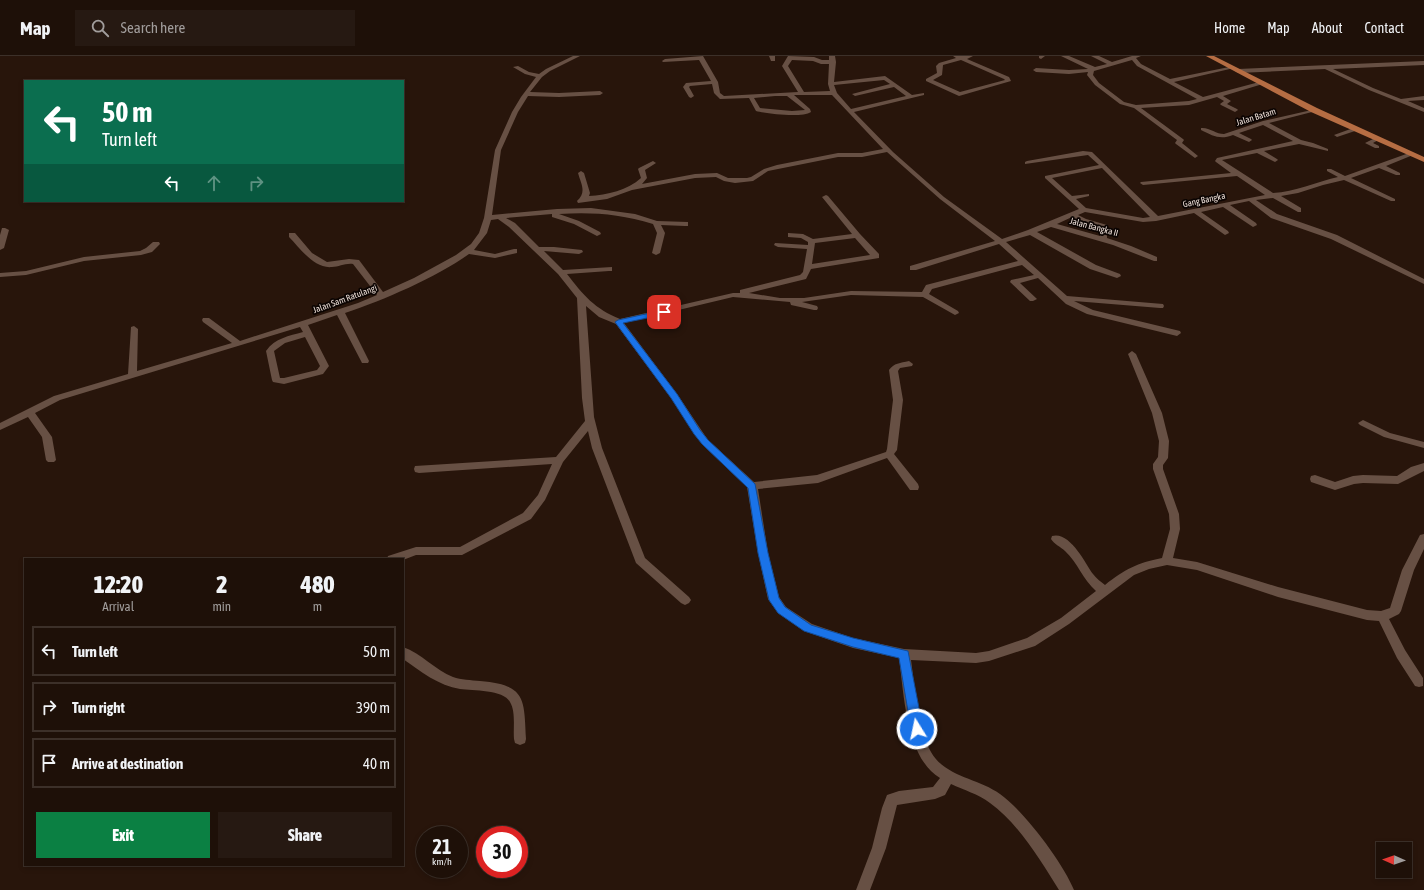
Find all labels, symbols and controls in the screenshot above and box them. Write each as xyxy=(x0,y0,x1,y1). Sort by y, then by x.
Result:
search box xyxy=(75,10,355,46)
text: Map xyxy=(20,17,51,39)
icon: search xyxy=(89,17,111,39)
text: Search here xyxy=(121,19,185,36)
text: Home xyxy=(1214,20,1245,36)
text: Map xyxy=(1267,20,1290,36)
text: About xyxy=(1312,20,1343,36)
text: Contact xyxy=(1365,20,1404,36)
icon: left xyxy=(36,96,88,148)
text: 50 m xyxy=(102,96,152,128)
street label: Jalan Batam xyxy=(1235,106,1277,128)
text: Turn left xyxy=(102,129,157,150)
icon: left xyxy=(161,172,183,194)
icon: ahead xyxy=(203,172,225,194)
icon: right xyxy=(245,172,267,194)
street label: Gang Bangka xyxy=(1182,191,1226,209)
street label: Jalan Bangka II xyxy=(1069,216,1119,238)
street label: Jalan Sam Ratulangi xyxy=(312,283,378,315)
pin xyxy=(647,295,681,329)
icon: arrive xyxy=(653,301,675,323)
text: 12:20 xyxy=(94,571,143,598)
text: 2 xyxy=(216,571,227,598)
text: 480 xyxy=(301,571,334,598)
text: Arrival xyxy=(102,599,134,614)
text: min xyxy=(212,599,231,614)
text: m xyxy=(313,599,322,614)
icon: left xyxy=(38,640,60,662)
text: Turn left xyxy=(72,643,118,660)
text: 50 m xyxy=(363,643,390,660)
icon: right xyxy=(38,696,60,718)
text: Turn right xyxy=(72,699,125,716)
text: 390 m xyxy=(356,699,390,716)
position arrow xyxy=(896,708,938,750)
icon: arrive xyxy=(38,752,60,774)
text: Arrive at destination xyxy=(72,755,183,772)
text: 40 m xyxy=(363,755,390,772)
button: Exit xyxy=(36,812,210,858)
button: Share xyxy=(218,812,392,858)
speed limit sign: 30 xyxy=(476,826,528,878)
text: 21 xyxy=(433,835,451,858)
north arrow xyxy=(1376,842,1412,878)
map controls xyxy=(1376,842,1412,878)
text: km/h xyxy=(432,856,452,867)

